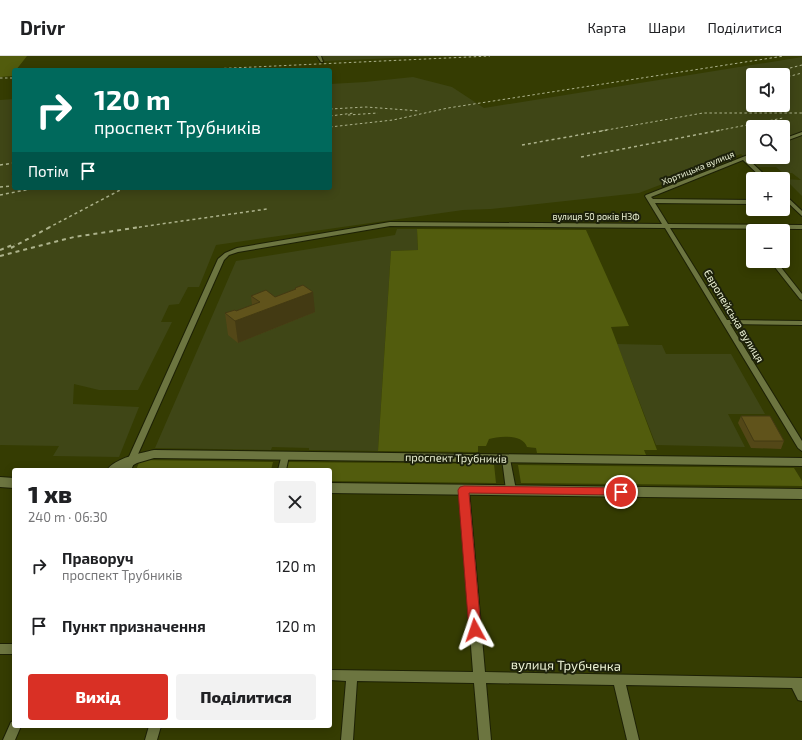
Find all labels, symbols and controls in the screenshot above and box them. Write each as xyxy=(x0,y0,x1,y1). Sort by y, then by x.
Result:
text: Drivr xyxy=(20,16,65,39)
text: Карта xyxy=(587,19,626,36)
text: Шари xyxy=(648,19,685,36)
text: Поділитися xyxy=(707,19,782,36)
map controls xyxy=(746,68,790,268)
button: sound xyxy=(746,68,790,112)
text: 120 m xyxy=(94,82,171,116)
icon: right xyxy=(28,84,80,136)
text: проспект Трубників xyxy=(94,116,261,138)
button: search xyxy=(746,120,790,164)
street label: Хортицька вулиця xyxy=(660,148,736,188)
icon: arrive xyxy=(77,160,99,182)
text: Потім xyxy=(28,162,69,180)
button: + xyxy=(746,172,790,216)
street label: вулиця 50 років НЗФ xyxy=(552,211,640,223)
button: − xyxy=(746,224,790,268)
street label: Європейська вулиця xyxy=(701,267,767,365)
street label: проспект Трубників xyxy=(405,450,507,466)
pin xyxy=(604,475,638,509)
text: 1 хв xyxy=(28,479,72,508)
button: close xyxy=(274,481,316,523)
icon: arrive xyxy=(610,481,632,503)
text: 240 m · 06:30 xyxy=(28,509,108,525)
text: Праворуч xyxy=(62,549,133,567)
icon: right xyxy=(28,555,50,577)
text: 120 m xyxy=(276,557,316,575)
text: проспект Трубників xyxy=(62,567,183,583)
position arrow xyxy=(454,609,496,651)
icon: arrive xyxy=(28,615,50,637)
text: Пункт призначення xyxy=(62,617,206,635)
text: 120 m xyxy=(276,617,316,635)
street label: вулиця Трубченка xyxy=(511,656,621,674)
button: Вихід xyxy=(28,674,168,720)
button: Поділитися xyxy=(176,674,316,720)

